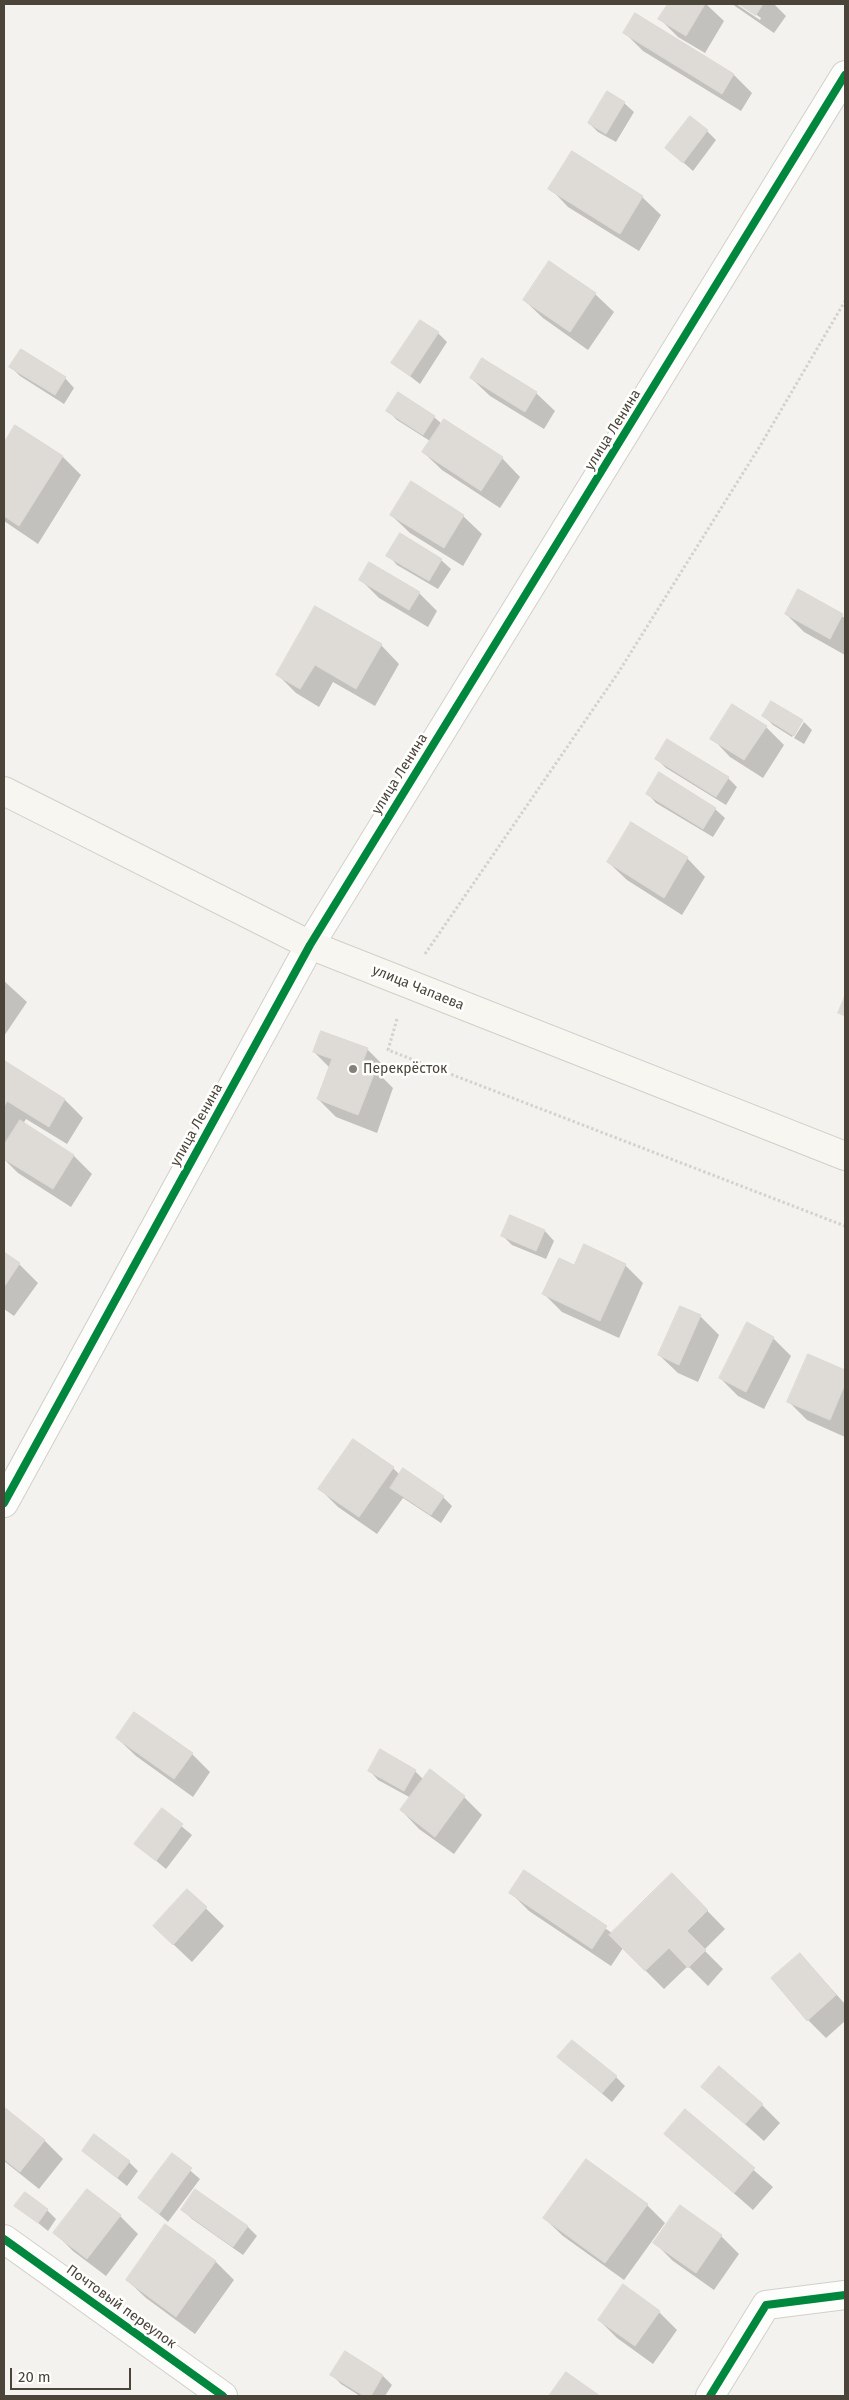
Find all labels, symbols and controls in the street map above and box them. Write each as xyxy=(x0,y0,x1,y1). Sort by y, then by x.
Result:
street label: улица Ленина xyxy=(581,386,645,474)
street label: улица Ленина xyxy=(368,730,432,818)
street label: улица Чапаева xyxy=(370,962,466,1014)
place label: Перекрёсток xyxy=(363,1061,447,1077)
marker: Перекрёсток xyxy=(347,1063,359,1075)
street label: улица Ленина xyxy=(167,1081,227,1169)
street label: Почтовый переулок xyxy=(63,2261,179,2353)
scale bar xyxy=(12,2358,134,2390)
text: 20 m xyxy=(18,2368,51,2386)

